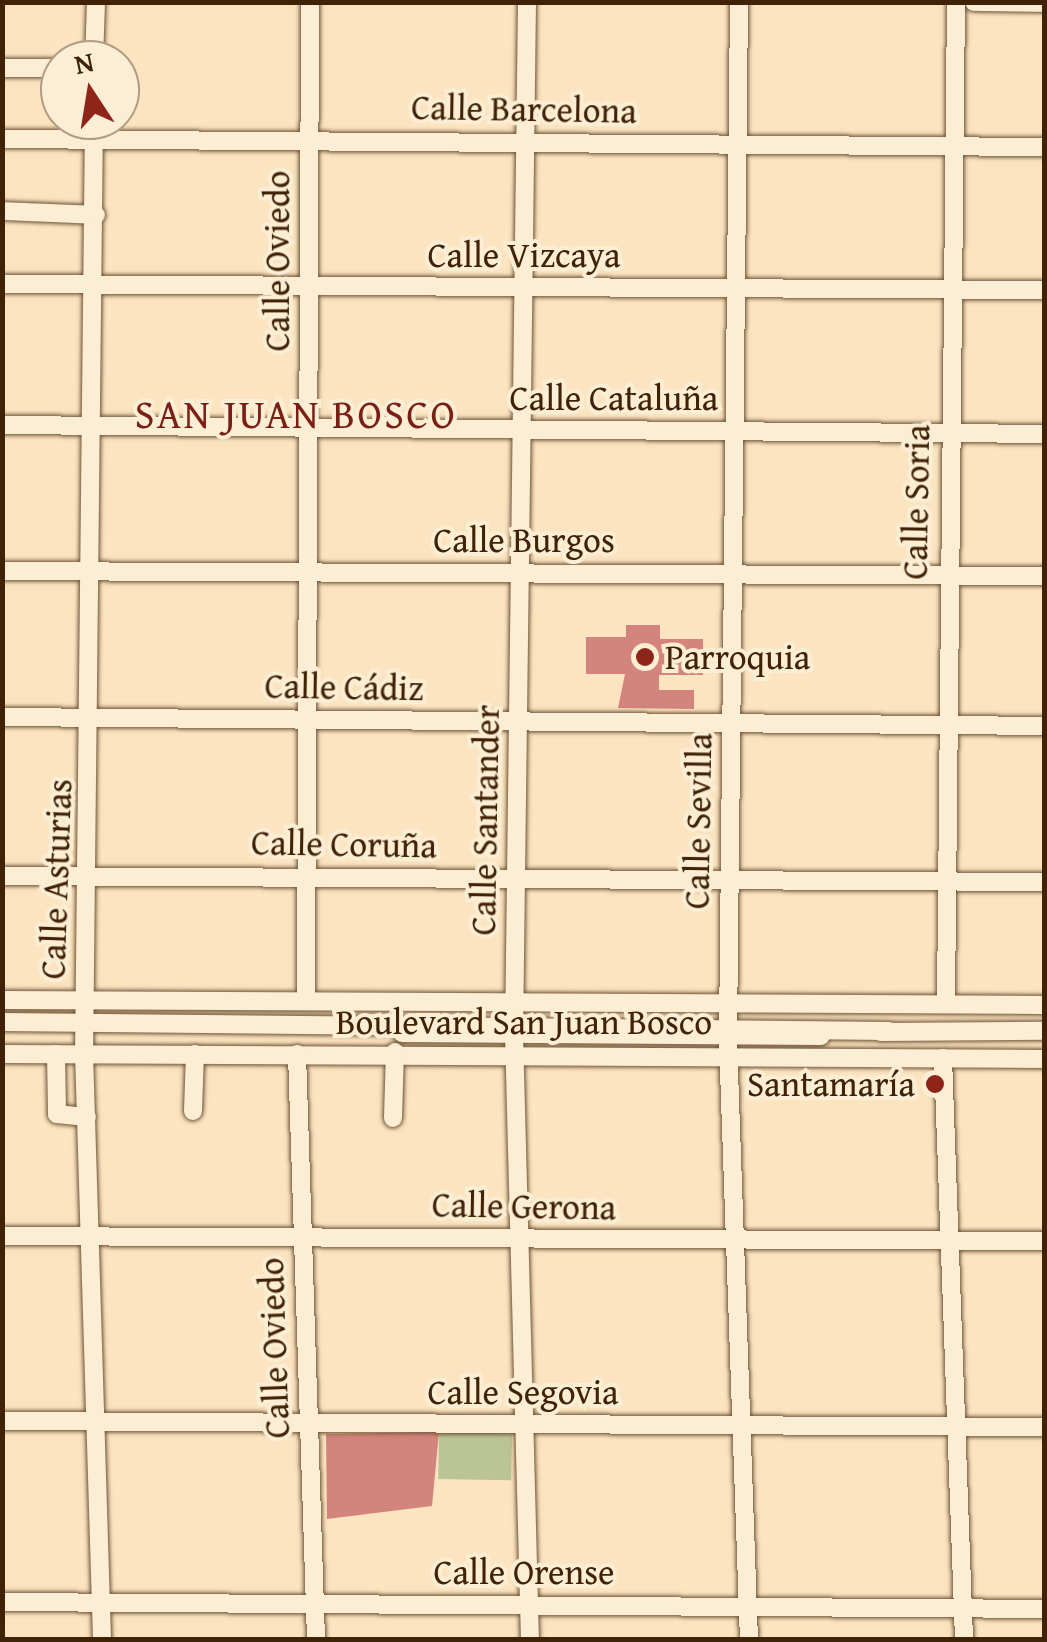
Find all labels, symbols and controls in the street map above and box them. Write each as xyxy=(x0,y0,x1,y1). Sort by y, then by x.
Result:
north arrow xyxy=(40,40,140,140)
text: N xyxy=(71,40,97,84)
street label: Calle Barcelona xyxy=(411,86,637,132)
street label: Calle Oviedo xyxy=(256,171,298,351)
street label: Calle Vizcaya xyxy=(428,234,620,276)
street label: Calle Cataluña xyxy=(510,377,718,419)
district label: SAN JUAN BOSCO xyxy=(135,390,457,438)
street label: Calle Soria xyxy=(894,424,938,580)
street label: Calle Burgos xyxy=(433,519,615,561)
place label: Parroquia xyxy=(665,636,810,678)
marker: Parroquia xyxy=(634,646,656,668)
street label: Calle Cádiz xyxy=(264,665,424,709)
street label: Calle Santander xyxy=(462,704,508,936)
street label: Calle Sevilla xyxy=(675,732,721,910)
street label: Calle Asturias xyxy=(32,778,80,980)
street label: Calle Coruña xyxy=(251,821,437,867)
street label: Boulevard San Juan Bosco xyxy=(336,1001,712,1043)
place label: Santamaría xyxy=(747,1063,915,1105)
marker: Santamaría xyxy=(924,1073,946,1095)
street label: Calle Gerona xyxy=(431,1183,617,1229)
street label: Calle Oviedo xyxy=(250,1257,298,1439)
street label: Calle Segovia xyxy=(427,1371,619,1413)
street label: Calle Orense xyxy=(434,1551,614,1593)

